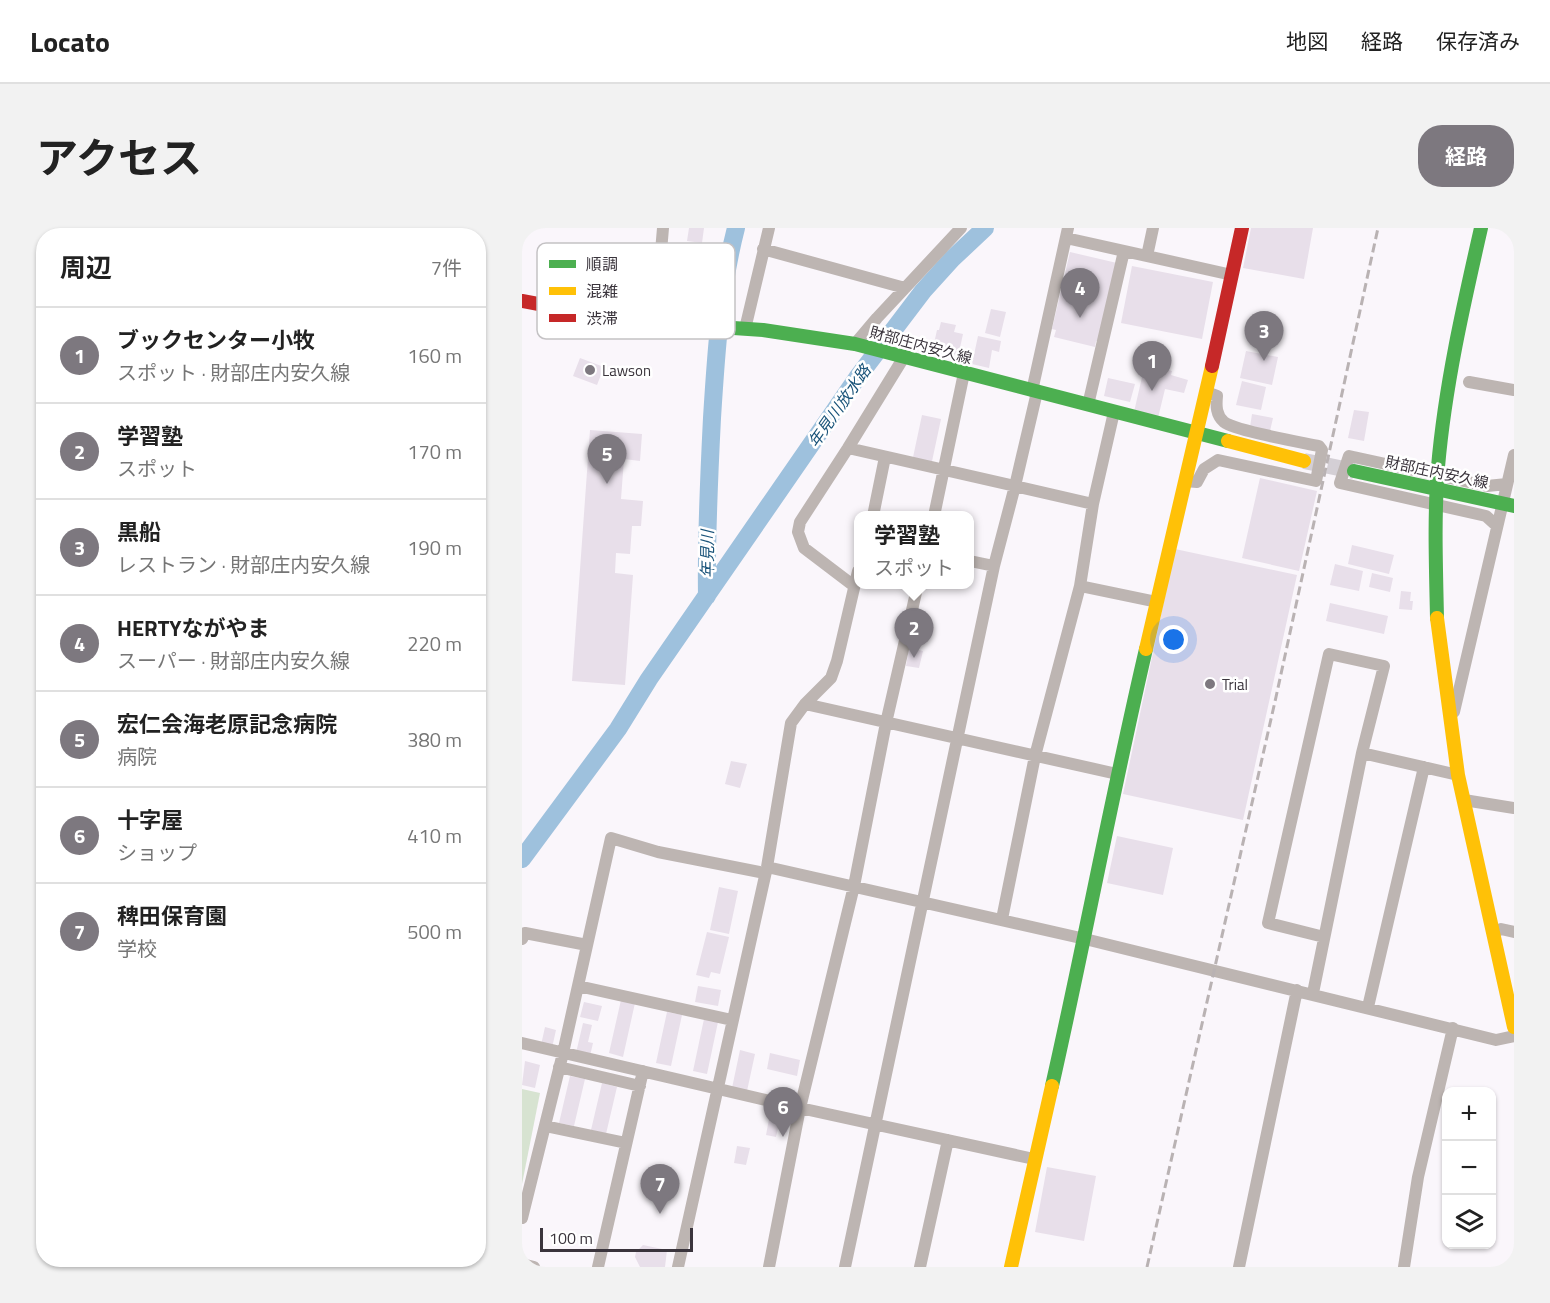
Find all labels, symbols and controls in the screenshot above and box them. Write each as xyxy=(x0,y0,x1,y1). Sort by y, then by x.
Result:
text: Locato xyxy=(30,20,110,63)
text: 地図 xyxy=(1286,25,1328,57)
text: 経路 xyxy=(1361,25,1403,57)
text: 保存済み xyxy=(1436,25,1520,57)
text: アクセス xyxy=(36,125,202,189)
button: 経路 xyxy=(1418,125,1514,187)
legend xyxy=(537,243,735,339)
text: 周辺 xyxy=(60,248,112,287)
text: 7件 xyxy=(431,252,462,283)
text: 順調 xyxy=(586,252,618,276)
pin: 4 xyxy=(1060,268,1100,318)
text: 混雑 xyxy=(586,279,618,303)
text: 渋滞 xyxy=(586,306,618,330)
pin: 3 xyxy=(1244,312,1284,361)
street label: 財部庄内安久線 xyxy=(867,320,975,370)
text: ブックセンター小牧 xyxy=(117,323,315,357)
text: 1 xyxy=(74,340,85,371)
text: 160 m xyxy=(407,340,462,371)
pin: 1 xyxy=(1132,342,1172,391)
text: スポット · 財部庄内安久線 xyxy=(117,357,350,388)
water label: 年見川放水路 xyxy=(802,358,878,452)
place label: Lawson xyxy=(602,359,651,382)
marker: Lawson xyxy=(583,363,597,377)
text: 学習塾 xyxy=(117,419,183,453)
pin: 5 xyxy=(588,434,626,484)
text: 2 xyxy=(74,436,85,467)
text: 170 m xyxy=(407,436,462,467)
street label: 財部庄内安久線 xyxy=(1383,450,1491,494)
text: スポット xyxy=(117,453,197,484)
popup xyxy=(854,511,974,589)
text: 黒船 xyxy=(117,515,161,549)
text: 学習塾 xyxy=(874,518,940,552)
water label: 年見川 xyxy=(695,528,719,578)
text: 3 xyxy=(74,532,85,563)
text: 190 m xyxy=(407,532,462,563)
text: レストラン · 財部庄内安久線 xyxy=(117,549,370,580)
text: スポット xyxy=(874,552,954,583)
pin: 2 xyxy=(894,608,934,658)
text: HERTYながやま xyxy=(117,611,270,645)
your location xyxy=(1159,625,1188,654)
text: 4 xyxy=(74,628,85,659)
text: 220 m xyxy=(407,628,462,659)
text: スーパー · 財部庄内安久線 xyxy=(117,645,350,676)
place label: Trial xyxy=(1222,673,1248,696)
marker: Trial xyxy=(1203,677,1217,691)
text: 宏仁会海老原記念病院 xyxy=(117,707,337,741)
text: 5 xyxy=(74,724,85,755)
text: 380 m xyxy=(407,724,462,755)
text: 病院 xyxy=(117,741,157,772)
text: 十字屋 xyxy=(117,803,183,837)
text: 6 xyxy=(74,820,85,851)
text: 410 m xyxy=(407,820,462,851)
text: ショップ xyxy=(117,837,197,868)
text: 稗田保育園 xyxy=(117,899,227,933)
text: 7 xyxy=(74,916,85,947)
text: 500 m xyxy=(407,916,462,947)
text: 学校 xyxy=(117,933,157,964)
map controls xyxy=(1442,1087,1496,1249)
button: + xyxy=(1442,1087,1496,1141)
pin: 6 xyxy=(764,1088,802,1137)
button: − xyxy=(1442,1141,1496,1195)
pin: 7 xyxy=(640,1164,680,1214)
button: layers xyxy=(1442,1195,1496,1249)
scale bar xyxy=(540,1225,693,1252)
text: 100 m xyxy=(549,1226,593,1250)

